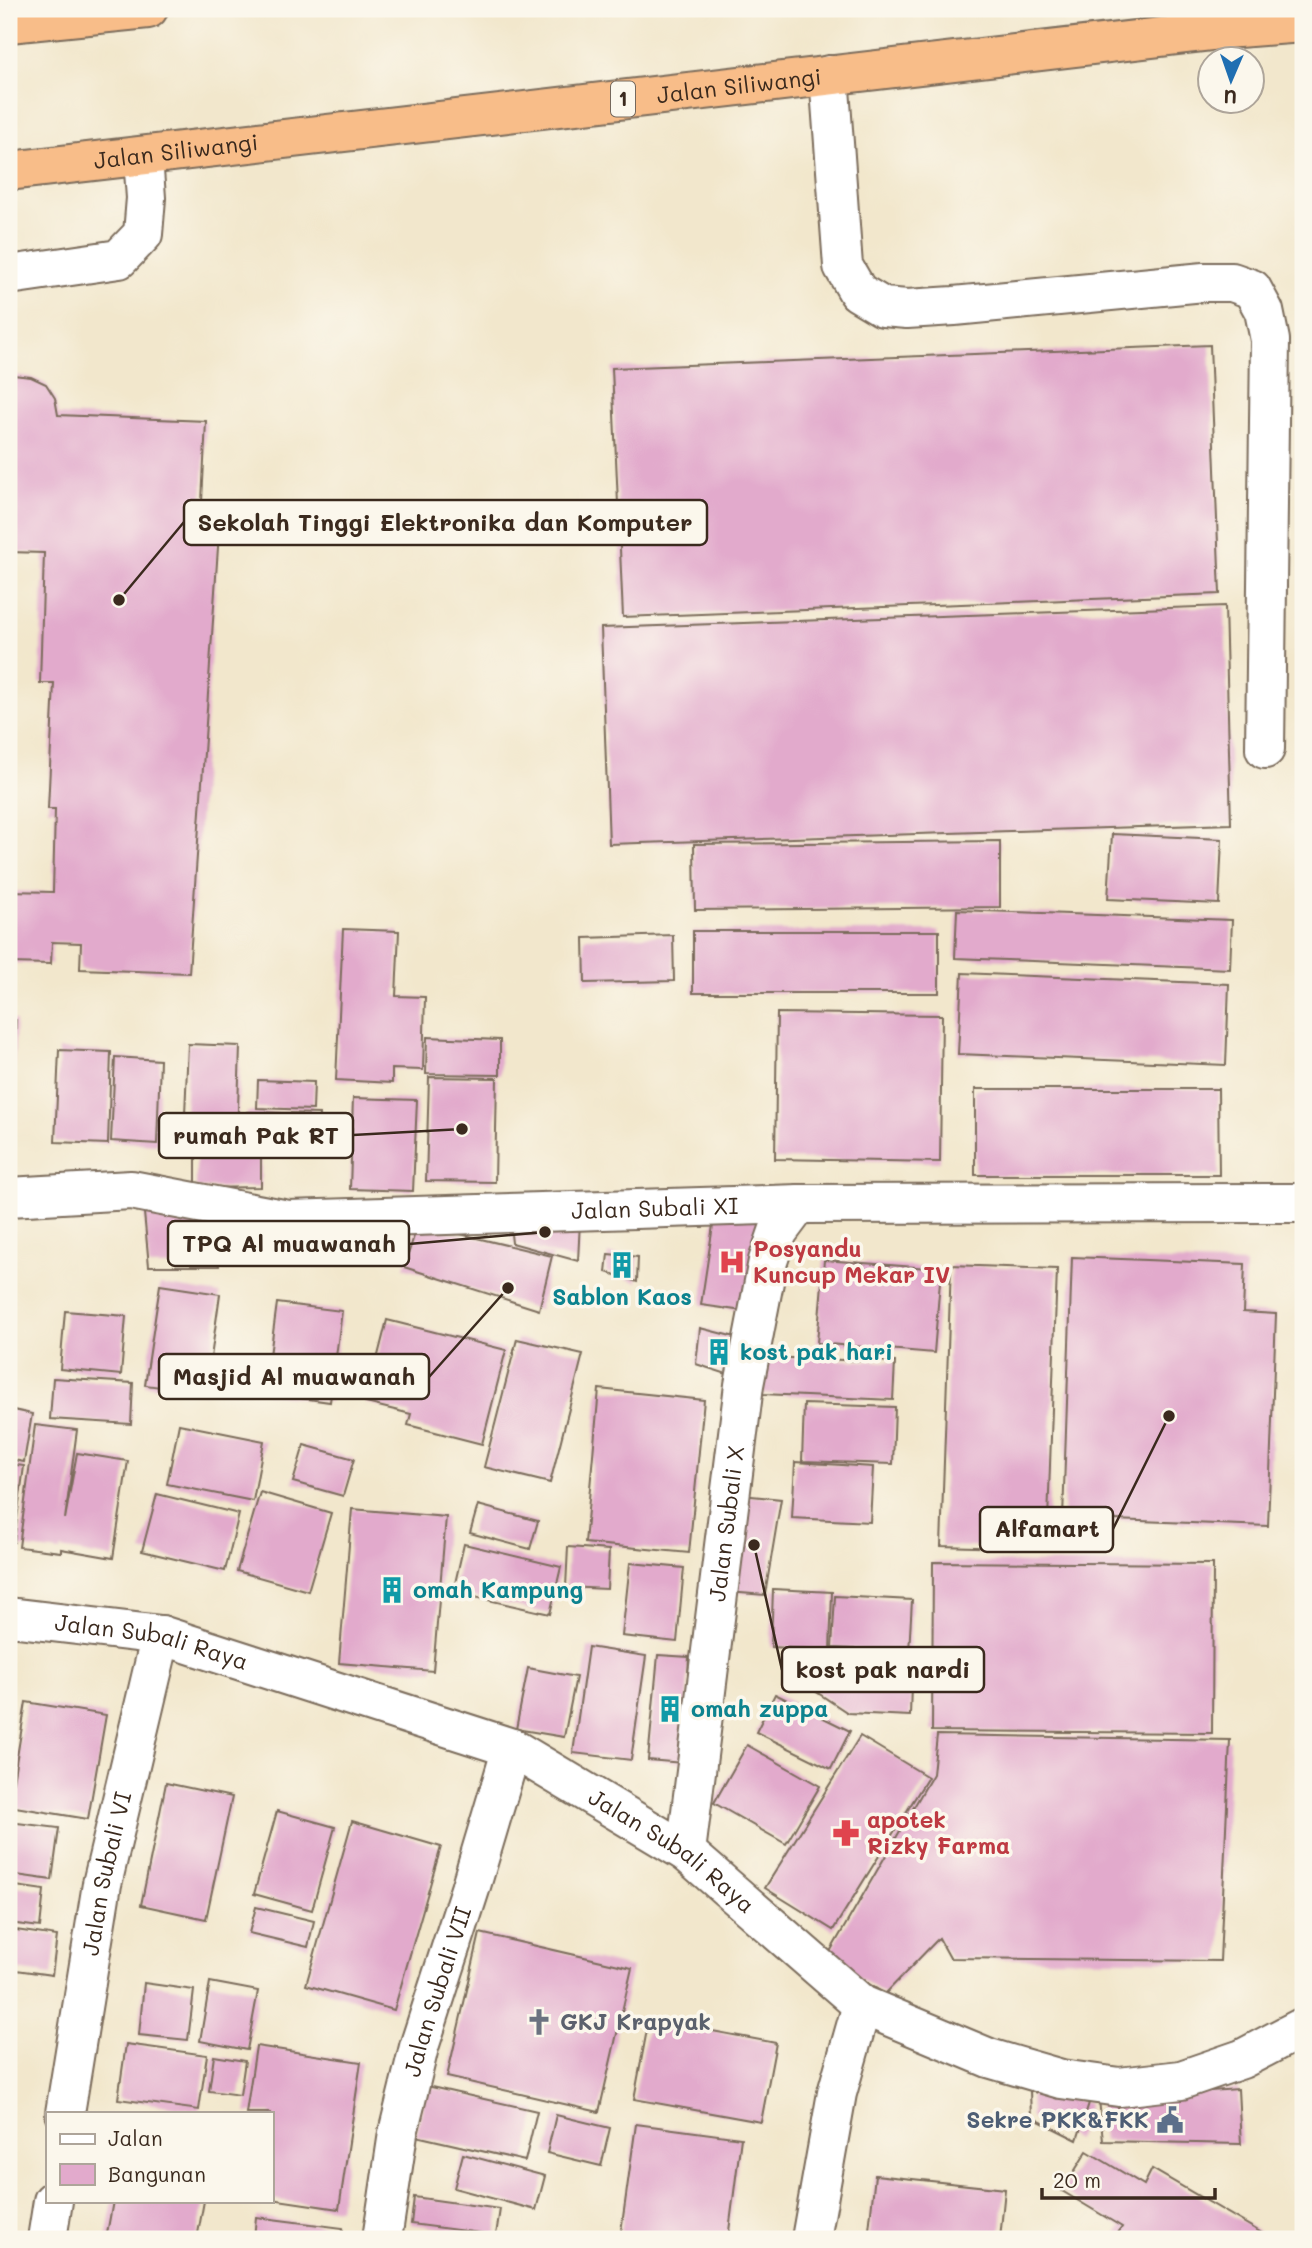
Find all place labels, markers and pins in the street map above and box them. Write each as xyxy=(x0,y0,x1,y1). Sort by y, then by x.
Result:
callout: Sekolah Tinggi Elektronika dan Komputer xyxy=(184,500,707,545)
callout: rumah Pak RT xyxy=(159,1113,353,1158)
callout: TPQ Al muawanah xyxy=(168,1221,409,1266)
place label: Posyandu Kuncup Mekar IV xyxy=(753,1233,950,1289)
hospital icon: Posyandu Kuncup Mekar IV xyxy=(717,1247,747,1277)
building icon: Sablon Kaos xyxy=(607,1250,637,1280)
place label: Sablon Kaos xyxy=(552,1281,692,1311)
place label: kost pak hari xyxy=(740,1336,893,1366)
building icon: kost pak hari xyxy=(704,1337,734,1367)
callout: Masjid Al muawanah xyxy=(159,1354,429,1399)
callout: Alfamart xyxy=(980,1507,1113,1552)
place label: omah Kampung xyxy=(413,1574,583,1604)
building icon: omah Kampung xyxy=(377,1575,407,1605)
callout: kost pak nardi xyxy=(782,1647,984,1692)
place label: omah zuppa xyxy=(691,1693,828,1723)
building icon: omah zuppa xyxy=(655,1694,685,1724)
place label: apotek Rizky Farma xyxy=(867,1804,1010,1860)
pharmacy icon: apotek Rizky Farma xyxy=(831,1818,861,1848)
place label: GKJ Krapyak xyxy=(560,2006,711,2036)
church icon: GKJ Krapyak xyxy=(524,2007,554,2037)
place label: Sekre PKK&FKK xyxy=(966,2104,1149,2134)
public building icon: Sekre PKK&FKK xyxy=(1155,2105,1185,2135)

